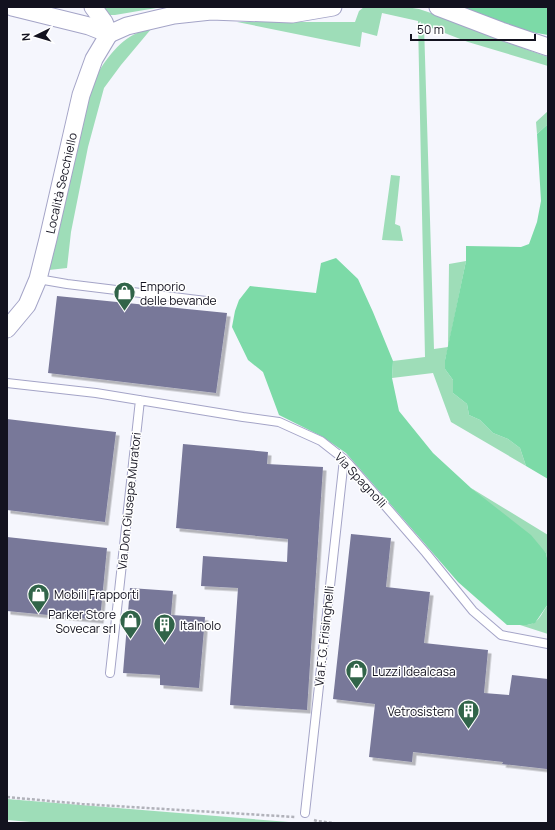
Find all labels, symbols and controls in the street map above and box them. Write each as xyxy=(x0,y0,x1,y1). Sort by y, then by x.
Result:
north arrow xyxy=(16,16,56,56)
scale bar xyxy=(411,16,535,42)
text: 50 m xyxy=(417,21,444,38)
text: N xyxy=(18,32,33,42)
street label: Località Secchiello xyxy=(41,131,81,235)
place label: Emporio delle bevande xyxy=(140,278,217,309)
shop icon: Emporio delle bevande xyxy=(111,280,137,313)
street label: Via Don Giusepe Muratori xyxy=(113,431,145,571)
street label: Via Spagnolli xyxy=(331,449,391,511)
shop icon: Mobili Frapporti xyxy=(26,581,52,614)
street label: Via F. G. Frisinghelli xyxy=(310,585,338,687)
place label: Mobili Frapporti xyxy=(54,586,139,603)
place label: Parker Store Sovecar srl xyxy=(48,606,116,637)
shop icon: Parker Store Sovecar srl xyxy=(118,608,144,641)
building icon: Italnolo xyxy=(151,612,177,645)
place label: Italnolo xyxy=(180,617,221,634)
shop icon: Luzzi Idealcasa xyxy=(344,658,370,691)
place label: Luzzi Idealcasa xyxy=(372,663,456,680)
building icon: Vetrosistem xyxy=(456,698,482,731)
place label: Vetrosistem xyxy=(387,703,454,720)

